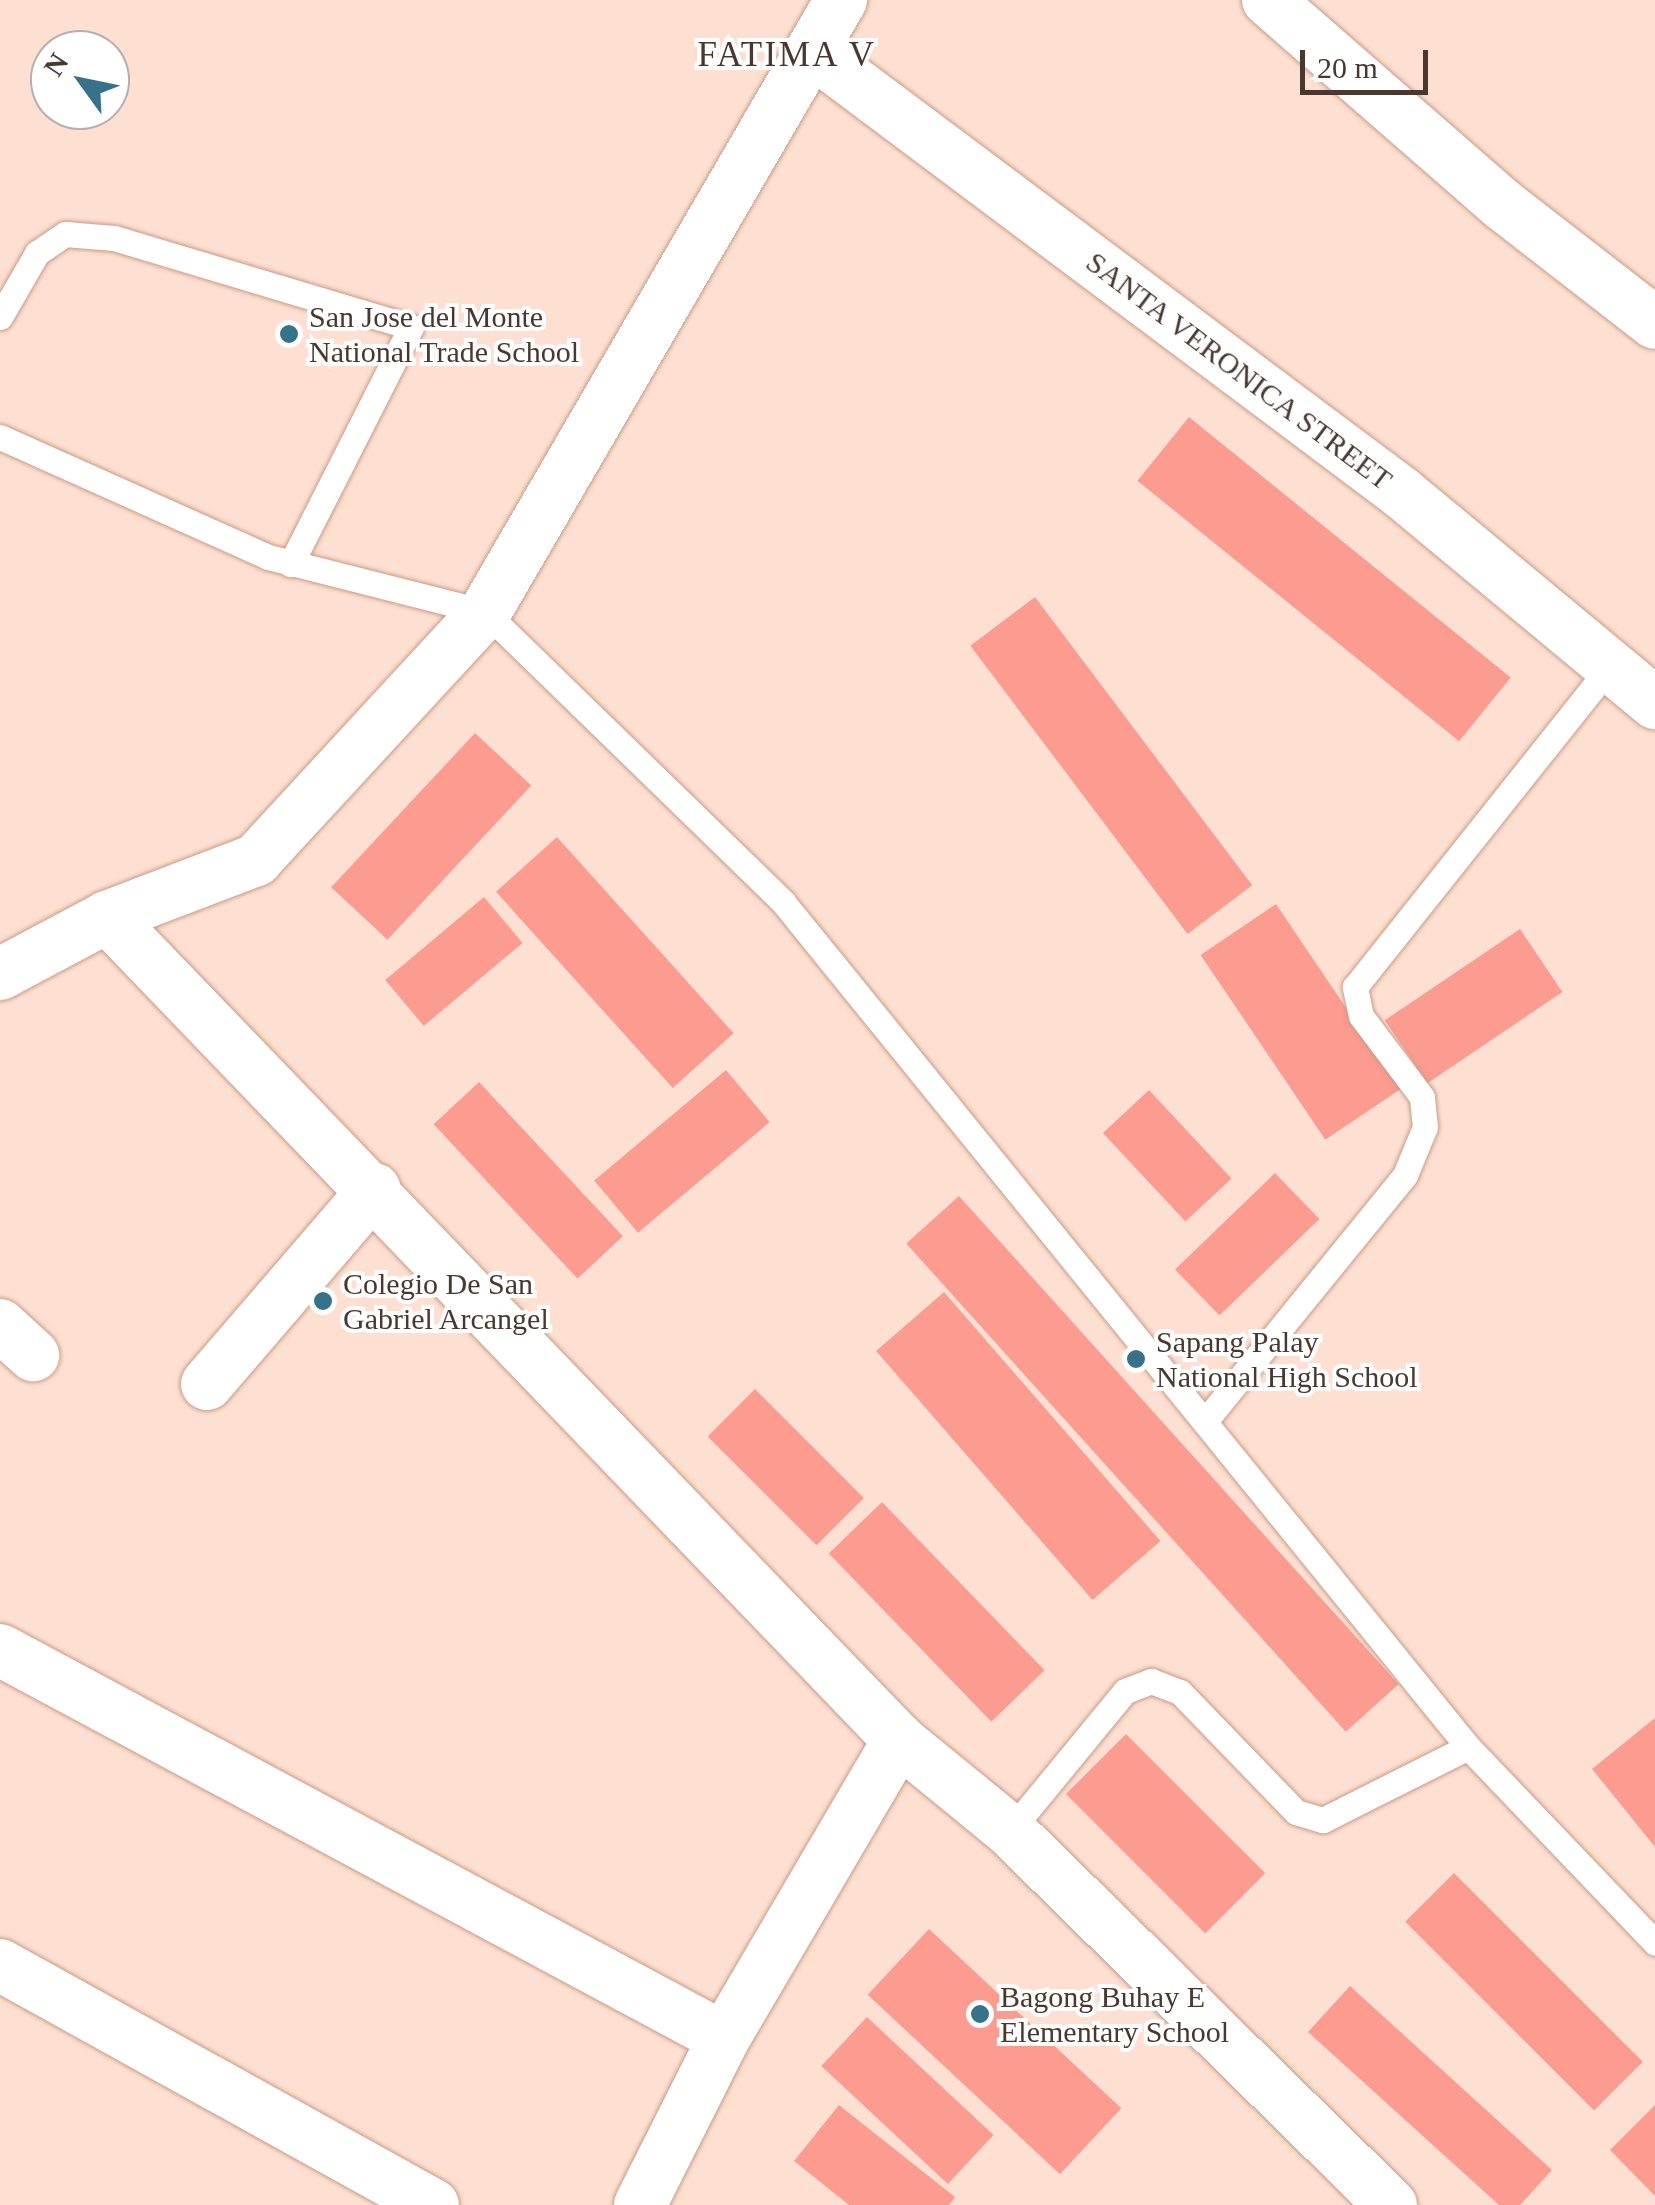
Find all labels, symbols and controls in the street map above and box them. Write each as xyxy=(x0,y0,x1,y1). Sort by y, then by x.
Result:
north arrow xyxy=(30,30,130,130)
scale bar xyxy=(1305,30,1432,92)
district label: FATIMA V xyxy=(696,34,878,76)
text: N xyxy=(38,48,75,81)
text: 20 m xyxy=(1317,51,1378,84)
street label: SANTA VERONICA STREET xyxy=(1077,243,1401,499)
place label: San Jose del Monte National Trade School xyxy=(309,299,580,370)
marker: San Jose del Monte National Trade School xyxy=(278,323,300,345)
place label: Colegio De San Gabriel Arcangel xyxy=(343,1266,550,1336)
marker: Colegio De San Gabriel Arcangel xyxy=(312,1290,334,1312)
place label: Sapang Palay National High School xyxy=(1156,1324,1418,1394)
marker: Sapang Palay National High School xyxy=(1125,1348,1147,1370)
place label: Bagong Buhay E Elementary School xyxy=(1000,1979,1229,2050)
marker: Bagong Buhay E Elementary School xyxy=(969,2003,991,2025)

